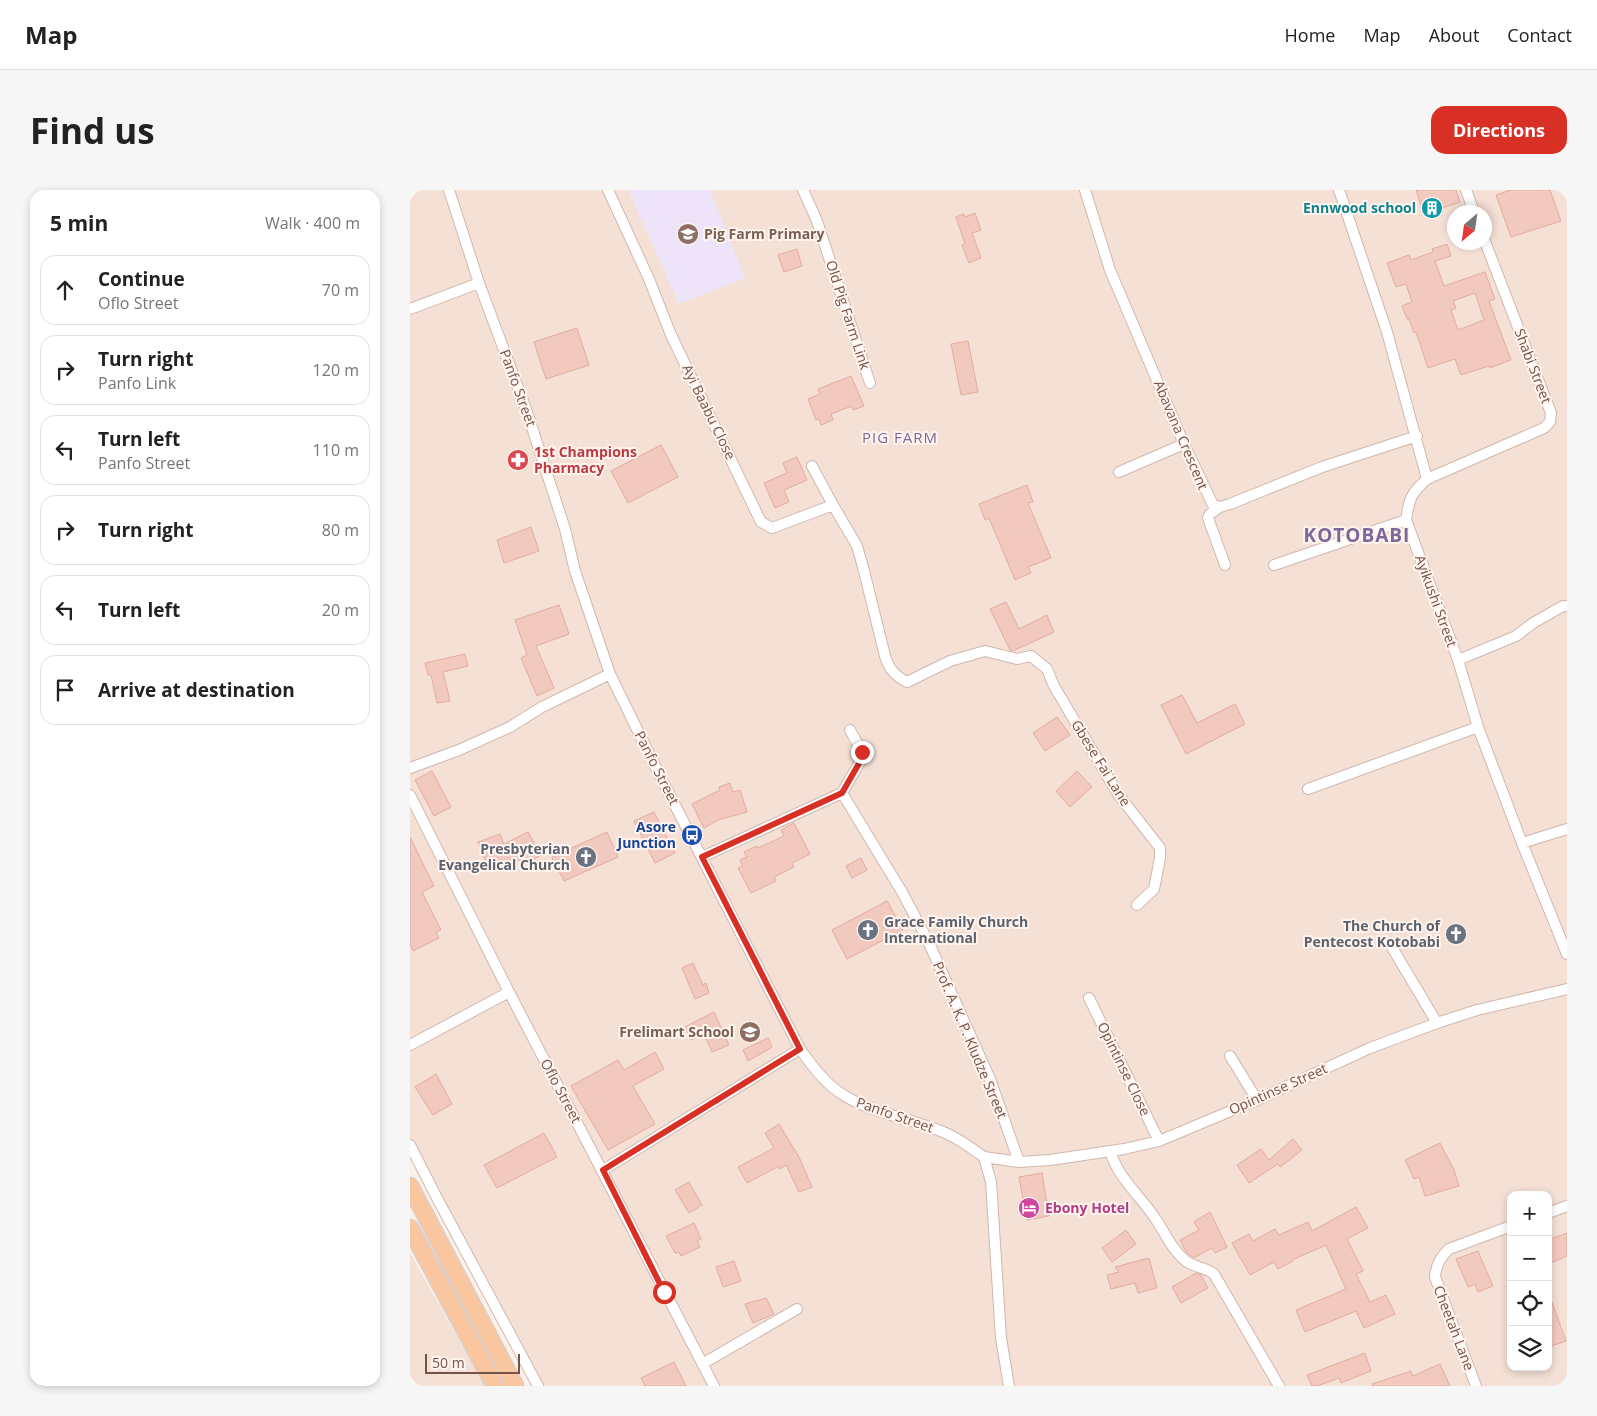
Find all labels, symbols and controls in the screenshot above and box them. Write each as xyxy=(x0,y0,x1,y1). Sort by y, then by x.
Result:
text: Map xyxy=(25,18,77,51)
text: Home xyxy=(1285,23,1335,47)
text: Map xyxy=(1363,23,1401,47)
text: About xyxy=(1429,23,1479,47)
text: Contact xyxy=(1507,23,1572,47)
button: Directions xyxy=(1431,106,1567,154)
text: Find us xyxy=(30,107,155,154)
building icon: Ennwood school xyxy=(1420,196,1444,220)
place label: Ennwood school xyxy=(1303,198,1416,217)
north arrow xyxy=(1447,205,1492,250)
text: 5 min xyxy=(50,209,108,237)
text: Walk · 400 m xyxy=(265,212,360,234)
school or university icon: Pig Farm Primary xyxy=(676,222,700,246)
place label: Pig Farm Primary xyxy=(704,224,824,243)
street label: Old Pig Farm Link xyxy=(822,258,875,373)
text: Continue xyxy=(98,266,185,292)
icon: ahead xyxy=(51,276,79,304)
text: 70 m xyxy=(322,279,359,301)
text: Oflo Street xyxy=(98,292,178,314)
street label: Shabi Street xyxy=(1510,326,1556,406)
text: Turn right xyxy=(98,346,193,372)
street label: Panfo Street xyxy=(496,347,541,429)
icon: right xyxy=(51,356,79,384)
text: 120 m xyxy=(313,359,359,381)
street label: Ayi Baabu Close xyxy=(678,361,741,463)
text: Panfo Link xyxy=(98,372,176,394)
street label: Abavana Crescent xyxy=(1150,377,1213,492)
text: Turn left xyxy=(98,426,180,452)
district label: PIG FARM xyxy=(862,427,938,447)
icon: left xyxy=(51,436,79,464)
text: 110 m xyxy=(313,439,359,461)
place label: 1st Champions Pharmacy xyxy=(534,442,637,477)
pharmacy icon: 1st Champions Pharmacy xyxy=(506,448,530,472)
text: Panfo Street xyxy=(98,452,190,474)
icon: right xyxy=(51,516,79,544)
text: Turn right xyxy=(98,517,193,543)
text: 80 m xyxy=(322,519,359,541)
district label: KOTOBABI xyxy=(1304,522,1410,548)
street label: Ayikushi Street xyxy=(1411,552,1462,650)
icon: left xyxy=(51,596,79,624)
text: Turn left xyxy=(98,597,180,623)
text: 20 m xyxy=(322,599,359,621)
icon: arrive xyxy=(51,676,79,704)
text: Arrive at destination xyxy=(98,677,295,703)
street label: Gbese Fai Lane xyxy=(1067,716,1136,810)
street label: Panfo Street xyxy=(631,728,684,808)
route end xyxy=(851,741,874,764)
place label: Asore Junction xyxy=(616,817,676,852)
bus stop icon: Asore Junction xyxy=(680,823,704,847)
place label: Presbyterian Evangelical Church xyxy=(438,839,570,874)
church icon: Presbyterian Evangelical Church xyxy=(574,845,598,869)
place label: Grace Family Church International xyxy=(884,912,1028,947)
place label: The Church of Pentecost Kotobabi xyxy=(1304,916,1442,951)
church icon: Grace Family Church International xyxy=(856,918,880,942)
church icon: The Church of Pentecost Kotobabi xyxy=(1444,922,1468,946)
street label: Prof. A. K. P. Kludze Street xyxy=(929,958,1012,1121)
street label: Opintinse Close xyxy=(1094,1019,1155,1119)
school or university icon: Frelimart School xyxy=(738,1020,762,1044)
place label: Frelimart School xyxy=(619,1022,734,1041)
street label: Oflo Street xyxy=(537,1055,586,1126)
street label: Opintinse Street xyxy=(1226,1058,1330,1119)
street label: Panfo Street xyxy=(854,1092,936,1137)
map controls xyxy=(1507,1191,1552,1371)
button: + xyxy=(1507,1191,1552,1236)
hotel icon: Ebony Hotel xyxy=(1017,1196,1041,1220)
place label: Ebony Hotel xyxy=(1045,1198,1129,1217)
button: − xyxy=(1507,1236,1552,1281)
route start xyxy=(653,1281,676,1304)
button: locate xyxy=(1507,1281,1552,1326)
street label: Cheetah Lane xyxy=(1430,1283,1479,1373)
button: layers xyxy=(1507,1326,1552,1371)
scale bar xyxy=(425,1351,520,1374)
text: 50 m xyxy=(432,1353,465,1372)

